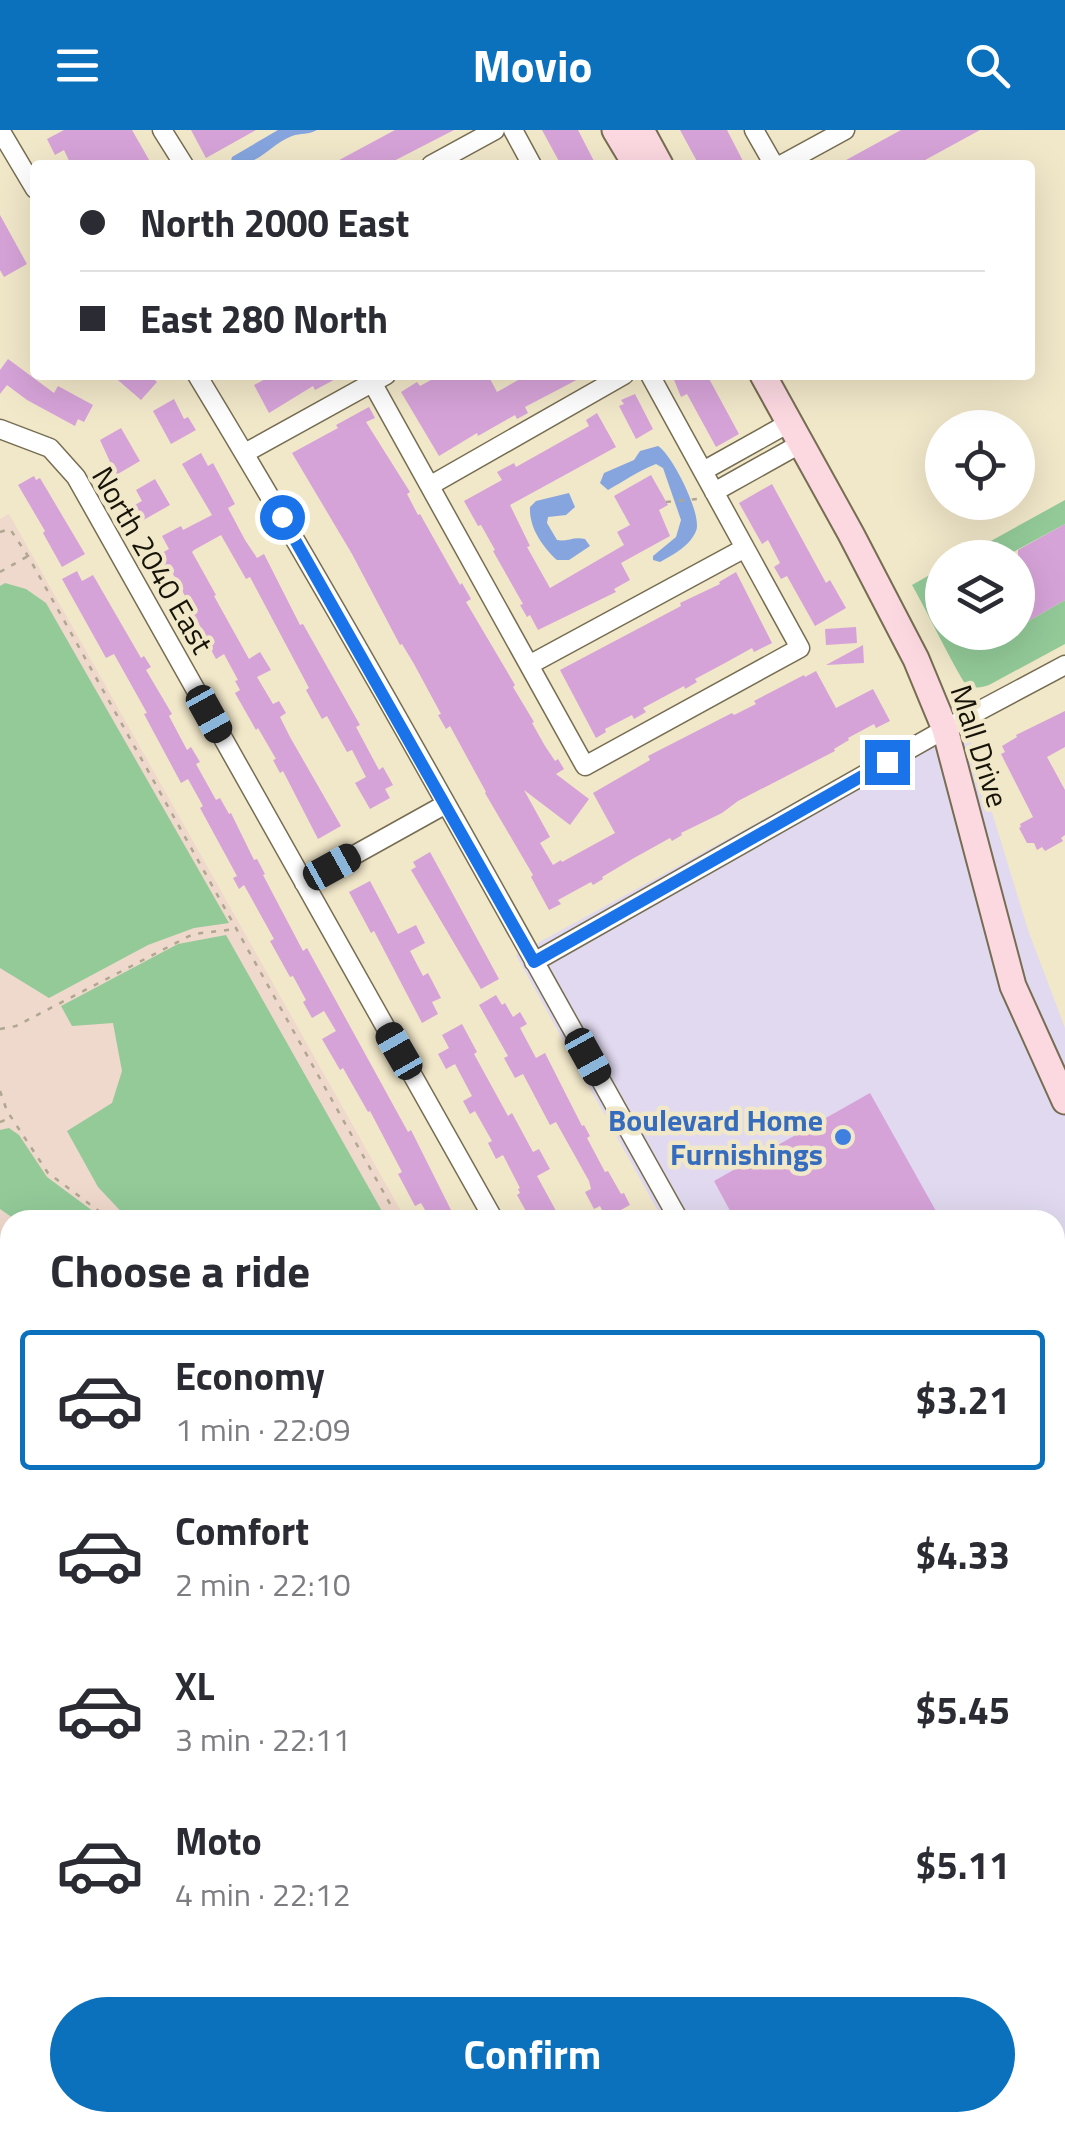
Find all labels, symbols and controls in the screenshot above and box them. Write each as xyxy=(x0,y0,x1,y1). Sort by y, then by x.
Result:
text: Movio xyxy=(473,31,592,99)
icon: menu xyxy=(50,38,105,93)
icon: search xyxy=(960,38,1015,93)
text: North 2000 East xyxy=(140,194,409,252)
text: East 280 North xyxy=(140,290,388,348)
map controls xyxy=(925,410,1035,650)
button: locate xyxy=(925,410,1035,520)
street label: North 2040 East xyxy=(81,458,226,663)
route start xyxy=(260,495,305,540)
button: layers xyxy=(925,540,1035,650)
street label: Mall Drive xyxy=(939,679,1021,813)
car xyxy=(181,680,237,748)
route end xyxy=(865,740,910,785)
car xyxy=(298,839,366,895)
car xyxy=(371,1018,427,1084)
car xyxy=(560,1023,616,1091)
place label: Boulevard Home Furnishings xyxy=(608,1097,823,1177)
marker: Boulevard Home Furnishings xyxy=(832,1126,854,1148)
text: Choose a ride xyxy=(50,1236,310,1304)
text: Economy xyxy=(175,1347,325,1405)
icon: car xyxy=(55,1355,145,1445)
text: $3.21 xyxy=(915,1371,1010,1429)
text: 1 min · 22:09 xyxy=(175,1405,351,1453)
text: Comfort xyxy=(175,1502,309,1560)
icon: car xyxy=(55,1510,145,1600)
text: $4.33 xyxy=(915,1526,1010,1584)
text: 2 min · 22:10 xyxy=(175,1560,351,1608)
text: XL xyxy=(175,1657,215,1715)
icon: car xyxy=(55,1665,145,1755)
text: $5.45 xyxy=(915,1681,1010,1739)
text: 3 min · 22:11 xyxy=(175,1715,351,1763)
text: Moto xyxy=(175,1812,262,1870)
icon: car xyxy=(55,1820,145,1910)
text: $5.11 xyxy=(915,1836,1010,1894)
text: 4 min · 22:12 xyxy=(175,1870,351,1918)
button: Confirm xyxy=(50,1997,1015,2112)

